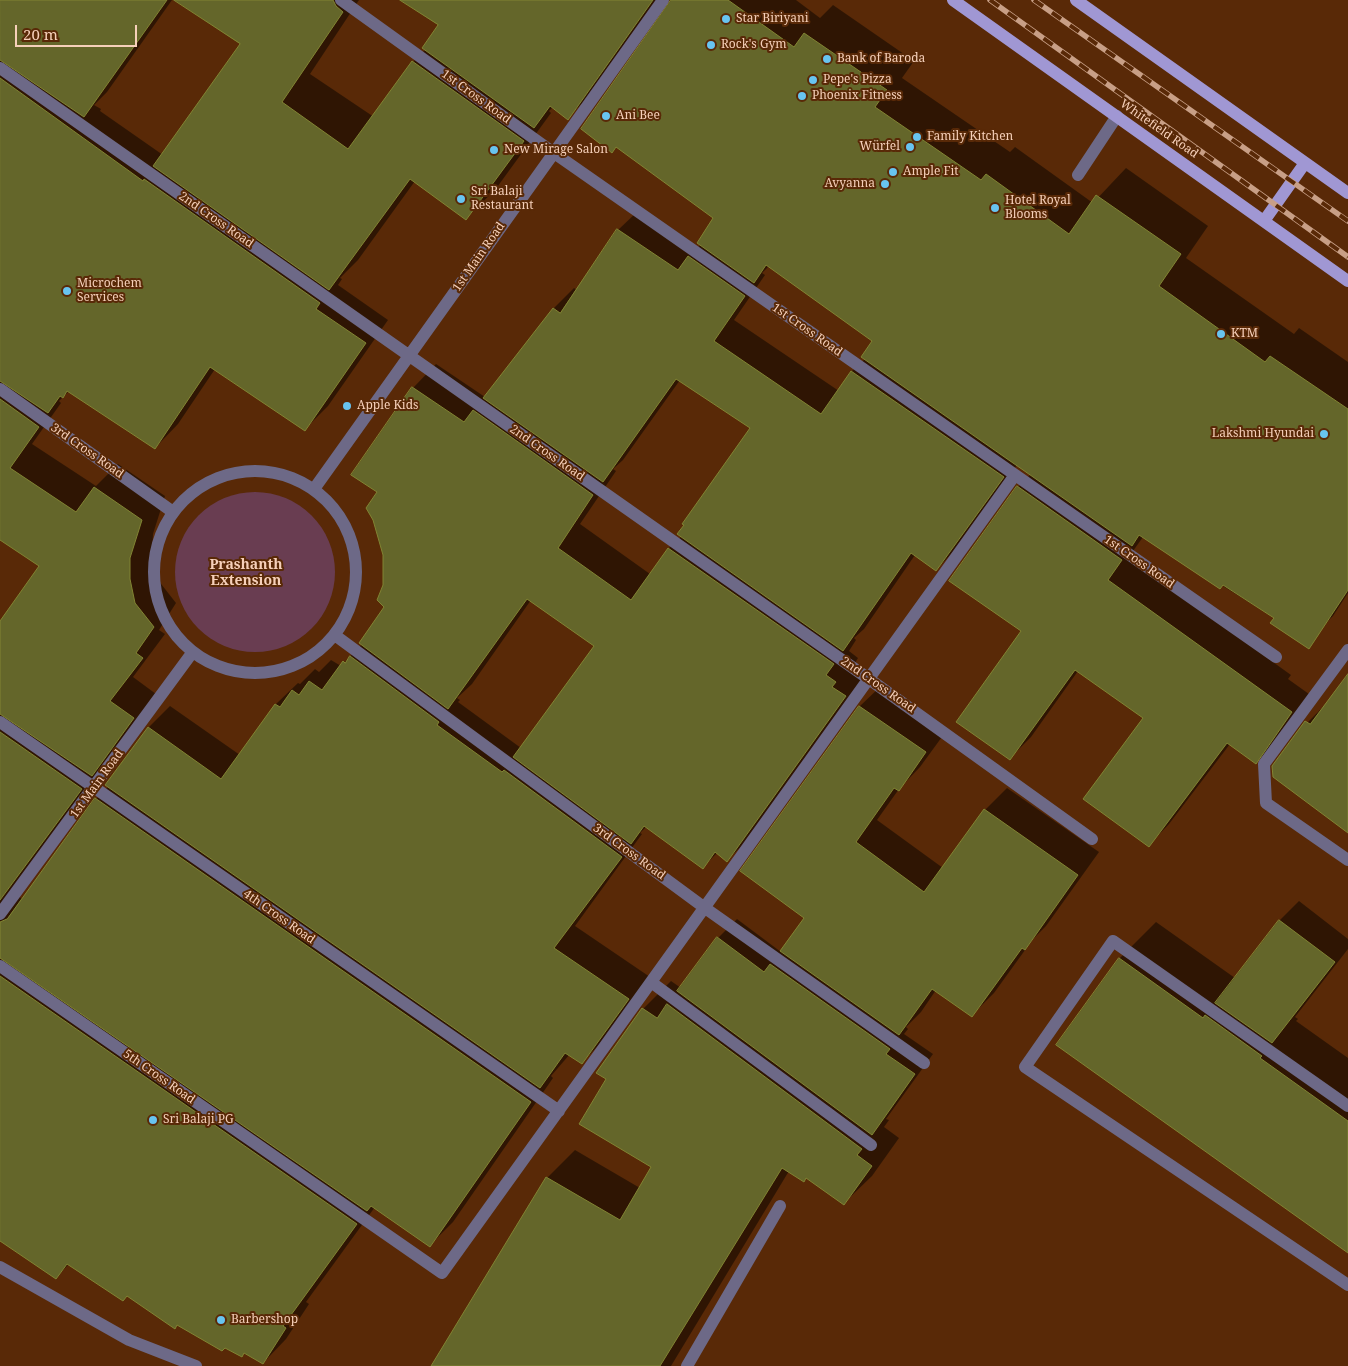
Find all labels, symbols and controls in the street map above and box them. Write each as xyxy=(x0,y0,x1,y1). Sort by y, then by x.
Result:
place label: Star Biriyani xyxy=(736,12,809,26)
marker: Star Biriyani xyxy=(720,13,732,25)
scale bar xyxy=(18,15,140,47)
text: 20 m xyxy=(23,24,58,44)
place label: Rock's Gym xyxy=(721,38,787,52)
marker: Rock's Gym xyxy=(705,39,717,51)
place label: Bank of Baroda xyxy=(837,52,925,66)
marker: Bank of Baroda xyxy=(821,53,833,65)
street label: 1st Cross Road xyxy=(438,67,514,127)
place label: Pepe's Pizza xyxy=(823,73,892,87)
marker: Pepe's Pizza xyxy=(807,74,819,86)
place label: Phoenix Fitness xyxy=(812,89,902,103)
marker: Phoenix Fitness xyxy=(796,90,808,102)
street label: Whitefield Road xyxy=(1117,97,1201,161)
place label: Ani Bee xyxy=(616,109,660,123)
marker: Ani Bee xyxy=(600,110,612,122)
place label: Family Kitchen xyxy=(927,130,1013,144)
marker: Family Kitchen xyxy=(911,131,923,143)
place label: Würfel xyxy=(860,140,900,154)
marker: Würfel xyxy=(904,141,916,153)
place label: New Mirage Salon xyxy=(504,143,608,157)
marker: New Mirage Salon xyxy=(488,144,500,156)
place label: Ample Fit xyxy=(903,165,959,179)
marker: Ample Fit xyxy=(887,166,899,178)
place label: Avyanna xyxy=(825,177,875,191)
marker: Avyanna xyxy=(879,178,891,190)
place label: Sri Balaji Restaurant xyxy=(471,185,533,213)
street label: 2nd Cross Road xyxy=(176,189,256,251)
marker: Sri Balaji Restaurant xyxy=(455,193,467,205)
place label: Hotel Royal Blooms xyxy=(1005,194,1071,222)
marker: Hotel Royal Blooms xyxy=(989,202,1001,214)
street label: 1st Main Road xyxy=(450,220,508,294)
place label: Microchem Services xyxy=(77,277,142,305)
marker: Microchem Services xyxy=(61,285,73,297)
street label: 1st Cross Road xyxy=(769,301,845,359)
place label: KTM xyxy=(1231,327,1258,341)
marker: KTM xyxy=(1215,328,1227,340)
place label: Apple Kids xyxy=(357,399,418,413)
marker: Apple Kids xyxy=(341,400,353,412)
street label: 3rd Cross Road xyxy=(48,421,126,481)
street label: 2nd Cross Road xyxy=(507,422,587,484)
place label: Lakshmi Hyundai xyxy=(1212,427,1314,441)
marker: Lakshmi Hyundai xyxy=(1318,428,1330,440)
street label: 1st Cross Road xyxy=(1101,533,1177,591)
district label: Prashanth Extension xyxy=(209,557,283,590)
street label: 2nd Cross Road xyxy=(838,654,918,716)
street label: 1st Main Road xyxy=(67,747,127,821)
street label: 3rd Cross Road xyxy=(590,821,668,883)
street label: 4th Cross Road xyxy=(240,887,318,947)
street label: 5th Cross Road xyxy=(120,1047,198,1107)
place label: Sri Balaji PG xyxy=(163,1113,234,1127)
marker: Sri Balaji PG xyxy=(147,1114,159,1126)
place label: Barbershop xyxy=(231,1313,298,1327)
marker: Barbershop xyxy=(215,1314,227,1326)

